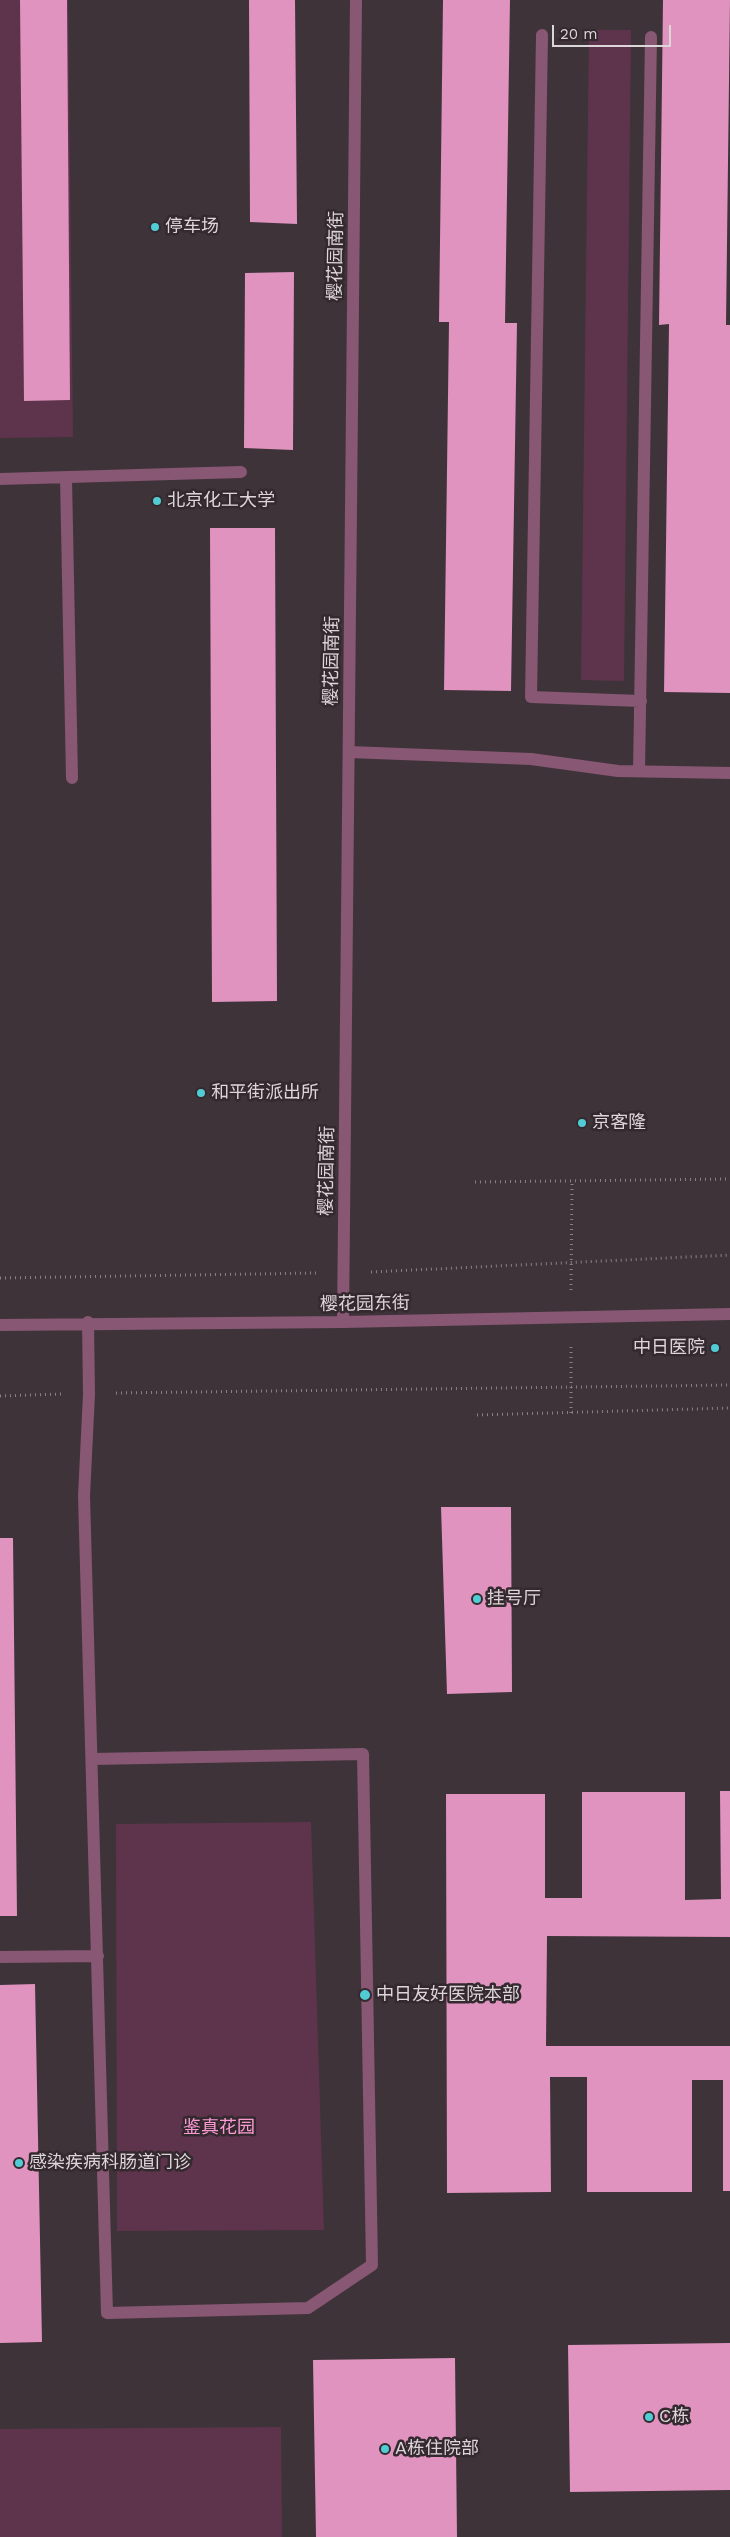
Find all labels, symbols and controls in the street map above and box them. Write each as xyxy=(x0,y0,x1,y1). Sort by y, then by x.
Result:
scale bar xyxy=(555,15,674,47)
text: 20 m xyxy=(560,25,598,43)
street label: 樱花园南街 xyxy=(324,211,348,301)
place label: 停车场 xyxy=(165,216,219,238)
marker: 停车场 xyxy=(149,221,161,233)
place label: 北京化工大学 xyxy=(167,490,275,512)
marker: 北京化工大学 xyxy=(151,495,163,507)
street label: 樱花园南街 xyxy=(320,616,344,706)
place label: 和平街派出所 xyxy=(211,1082,319,1104)
marker: 和平街派出所 xyxy=(195,1087,207,1099)
place label: 京客隆 xyxy=(592,1112,646,1134)
marker: 京客隆 xyxy=(576,1117,588,1129)
street label: 樱花园南街 xyxy=(315,1126,339,1216)
street label: 樱花园东街 xyxy=(320,1292,410,1316)
place label: 中日医院 xyxy=(633,1337,705,1359)
marker: 中日医院 xyxy=(709,1342,721,1354)
place label: 挂号厅 xyxy=(487,1588,541,1610)
marker: 挂号厅 xyxy=(471,1593,483,1605)
place label: 中日友好医院本部 xyxy=(376,1984,520,2006)
marker: 中日友好医院本部 xyxy=(358,1988,372,2002)
park label: 鉴真花园 xyxy=(183,2117,255,2139)
place label: 感染疾病科肠道门诊 xyxy=(29,2152,191,2174)
marker: 感染疾病科肠道门诊 xyxy=(13,2157,25,2169)
place label: C栋 xyxy=(659,2406,689,2428)
marker: C栋 xyxy=(643,2411,655,2423)
place label: A栋住院部 xyxy=(395,2438,479,2460)
marker: A栋住院部 xyxy=(379,2443,391,2455)

